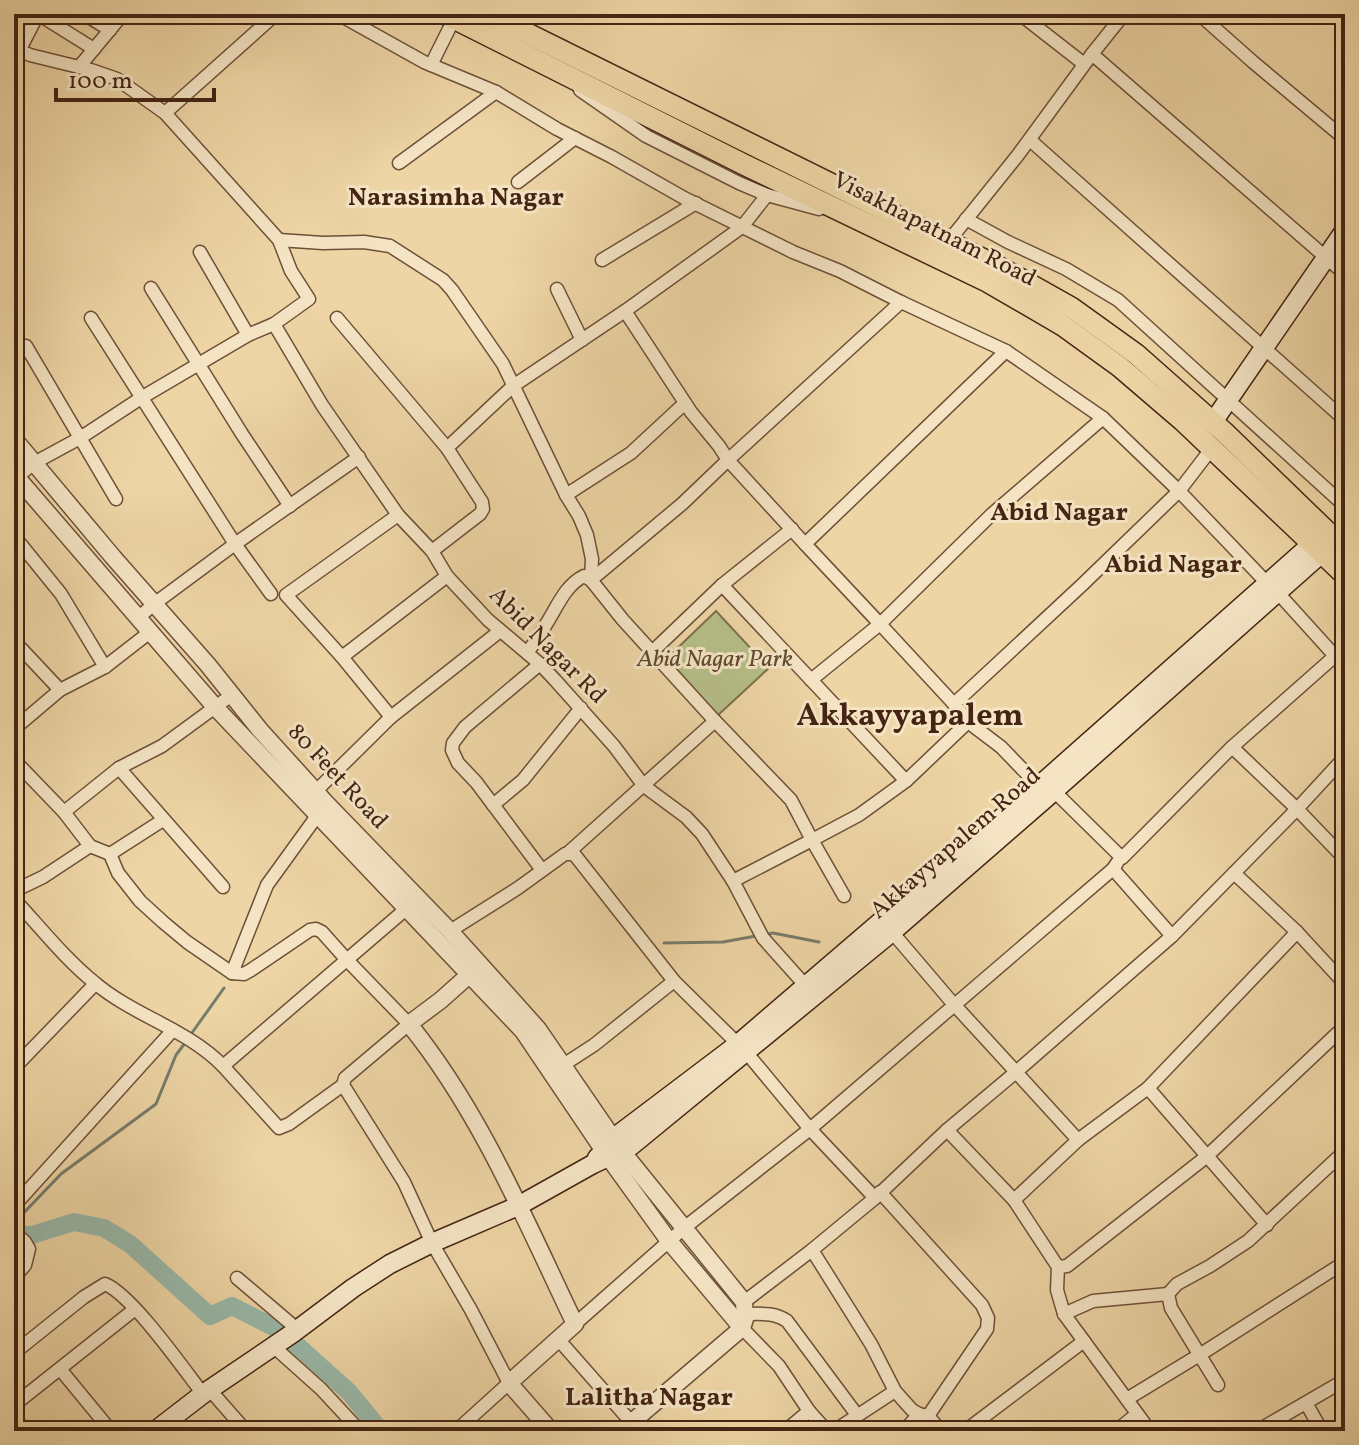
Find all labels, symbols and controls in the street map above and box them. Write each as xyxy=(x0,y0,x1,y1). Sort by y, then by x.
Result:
scale bar xyxy=(56,52,214,102)
text: 100 m xyxy=(68,65,133,99)
street label: Visakhapatnam Road xyxy=(826,164,1042,296)
district label: Narasimha Nagar xyxy=(348,180,564,216)
district label: Abid Nagar xyxy=(990,495,1128,531)
district label: Abid Nagar xyxy=(1104,547,1242,583)
street label: Abid Nagar Rd xyxy=(481,580,613,712)
park label: Abid Nagar Park xyxy=(636,643,793,677)
district label: Akkayyapalem xyxy=(797,695,1023,739)
street label: 80 Feet Road xyxy=(279,716,395,838)
street label: Akkayyapalem Road xyxy=(863,760,1049,928)
district label: Lalitha Nagar xyxy=(565,1380,733,1416)

